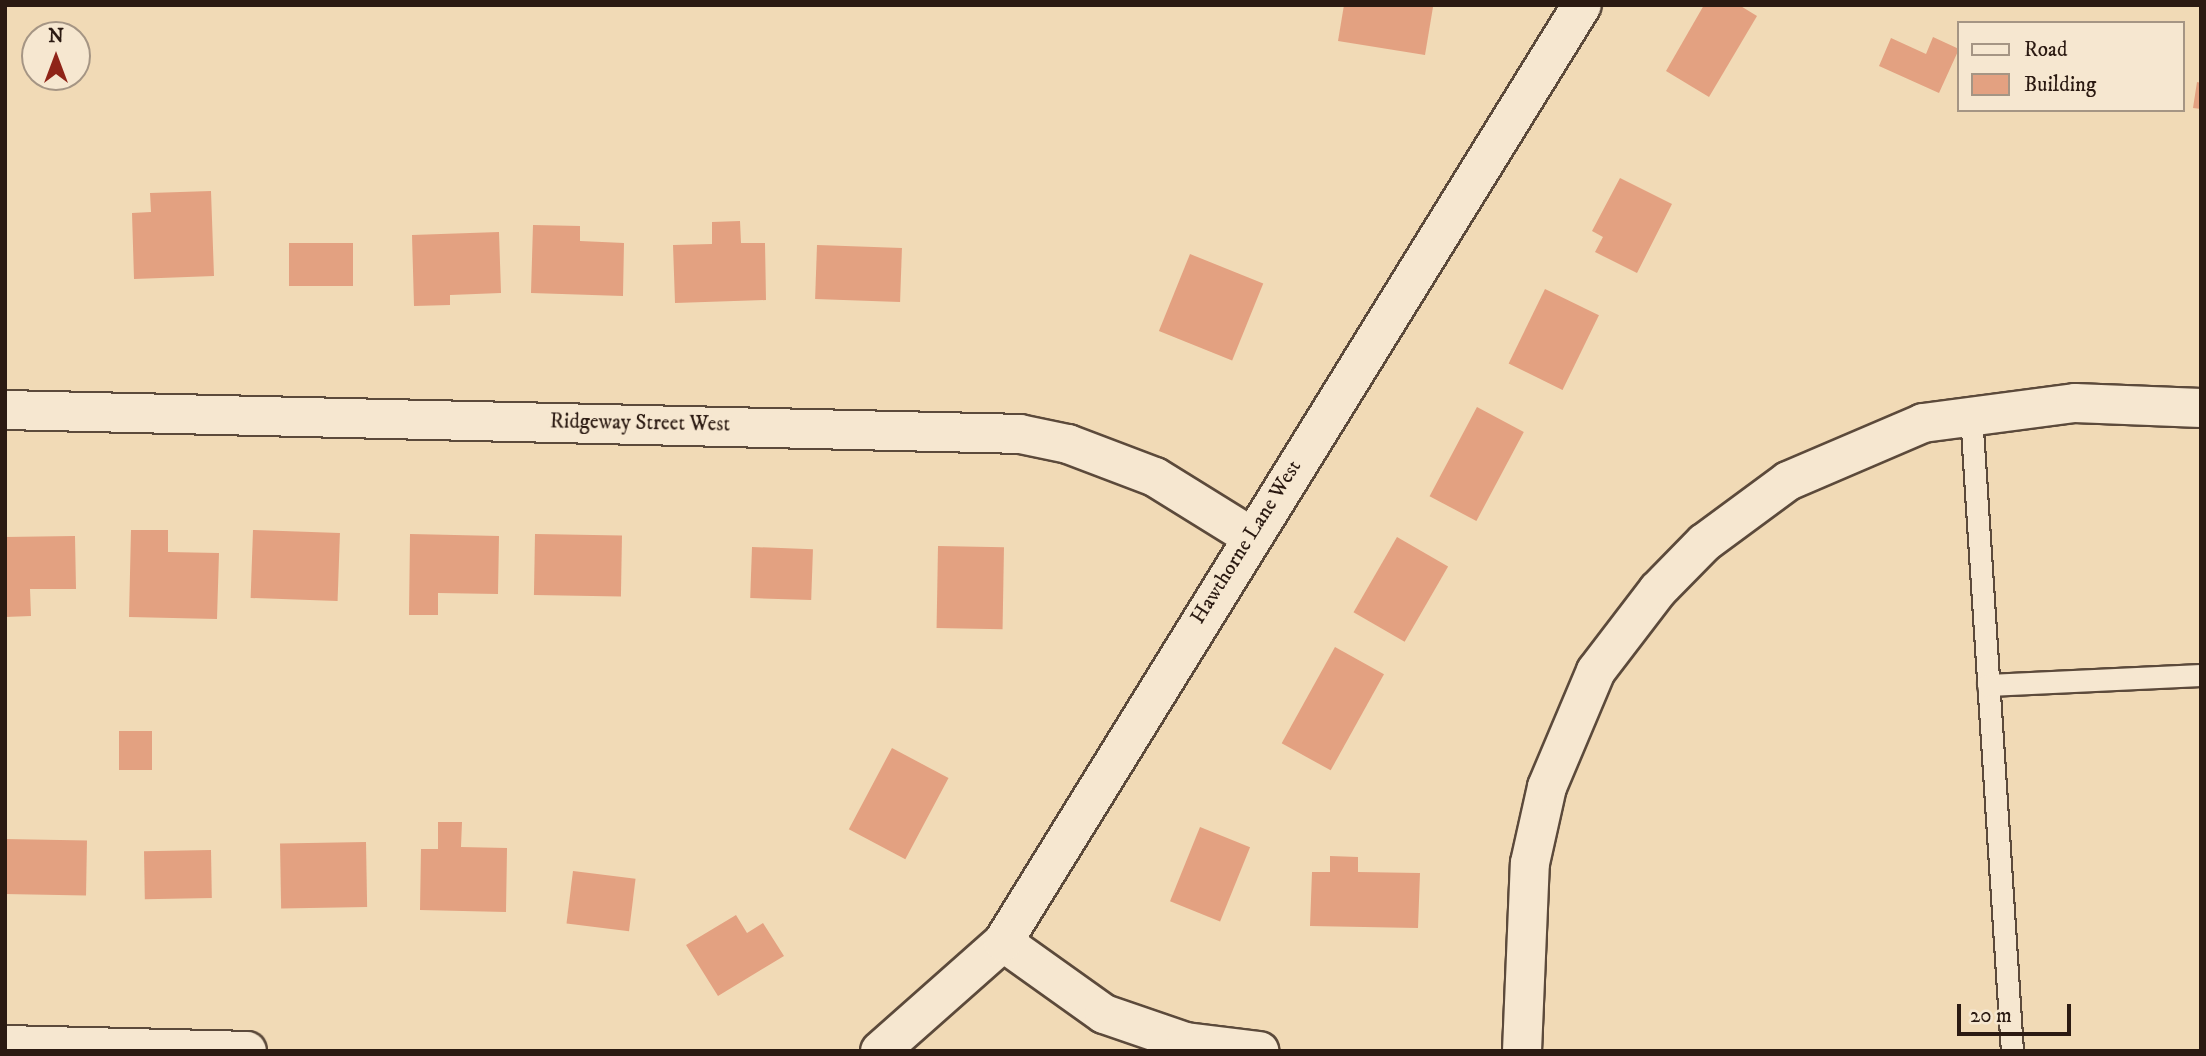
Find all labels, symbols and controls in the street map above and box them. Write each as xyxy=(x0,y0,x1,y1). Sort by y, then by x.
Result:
north arrow xyxy=(21,21,91,91)
legend xyxy=(1958,21,2185,112)
text: N xyxy=(48,25,64,48)
text: Road xyxy=(2024,37,2068,63)
text: Building xyxy=(2024,72,2096,98)
street label: Ridgeway Street West xyxy=(550,409,730,437)
street label: Hawthorne Lane West xyxy=(1185,455,1307,629)
scale bar xyxy=(1961,990,2075,1034)
text: 20 m xyxy=(1970,1003,2012,1029)

